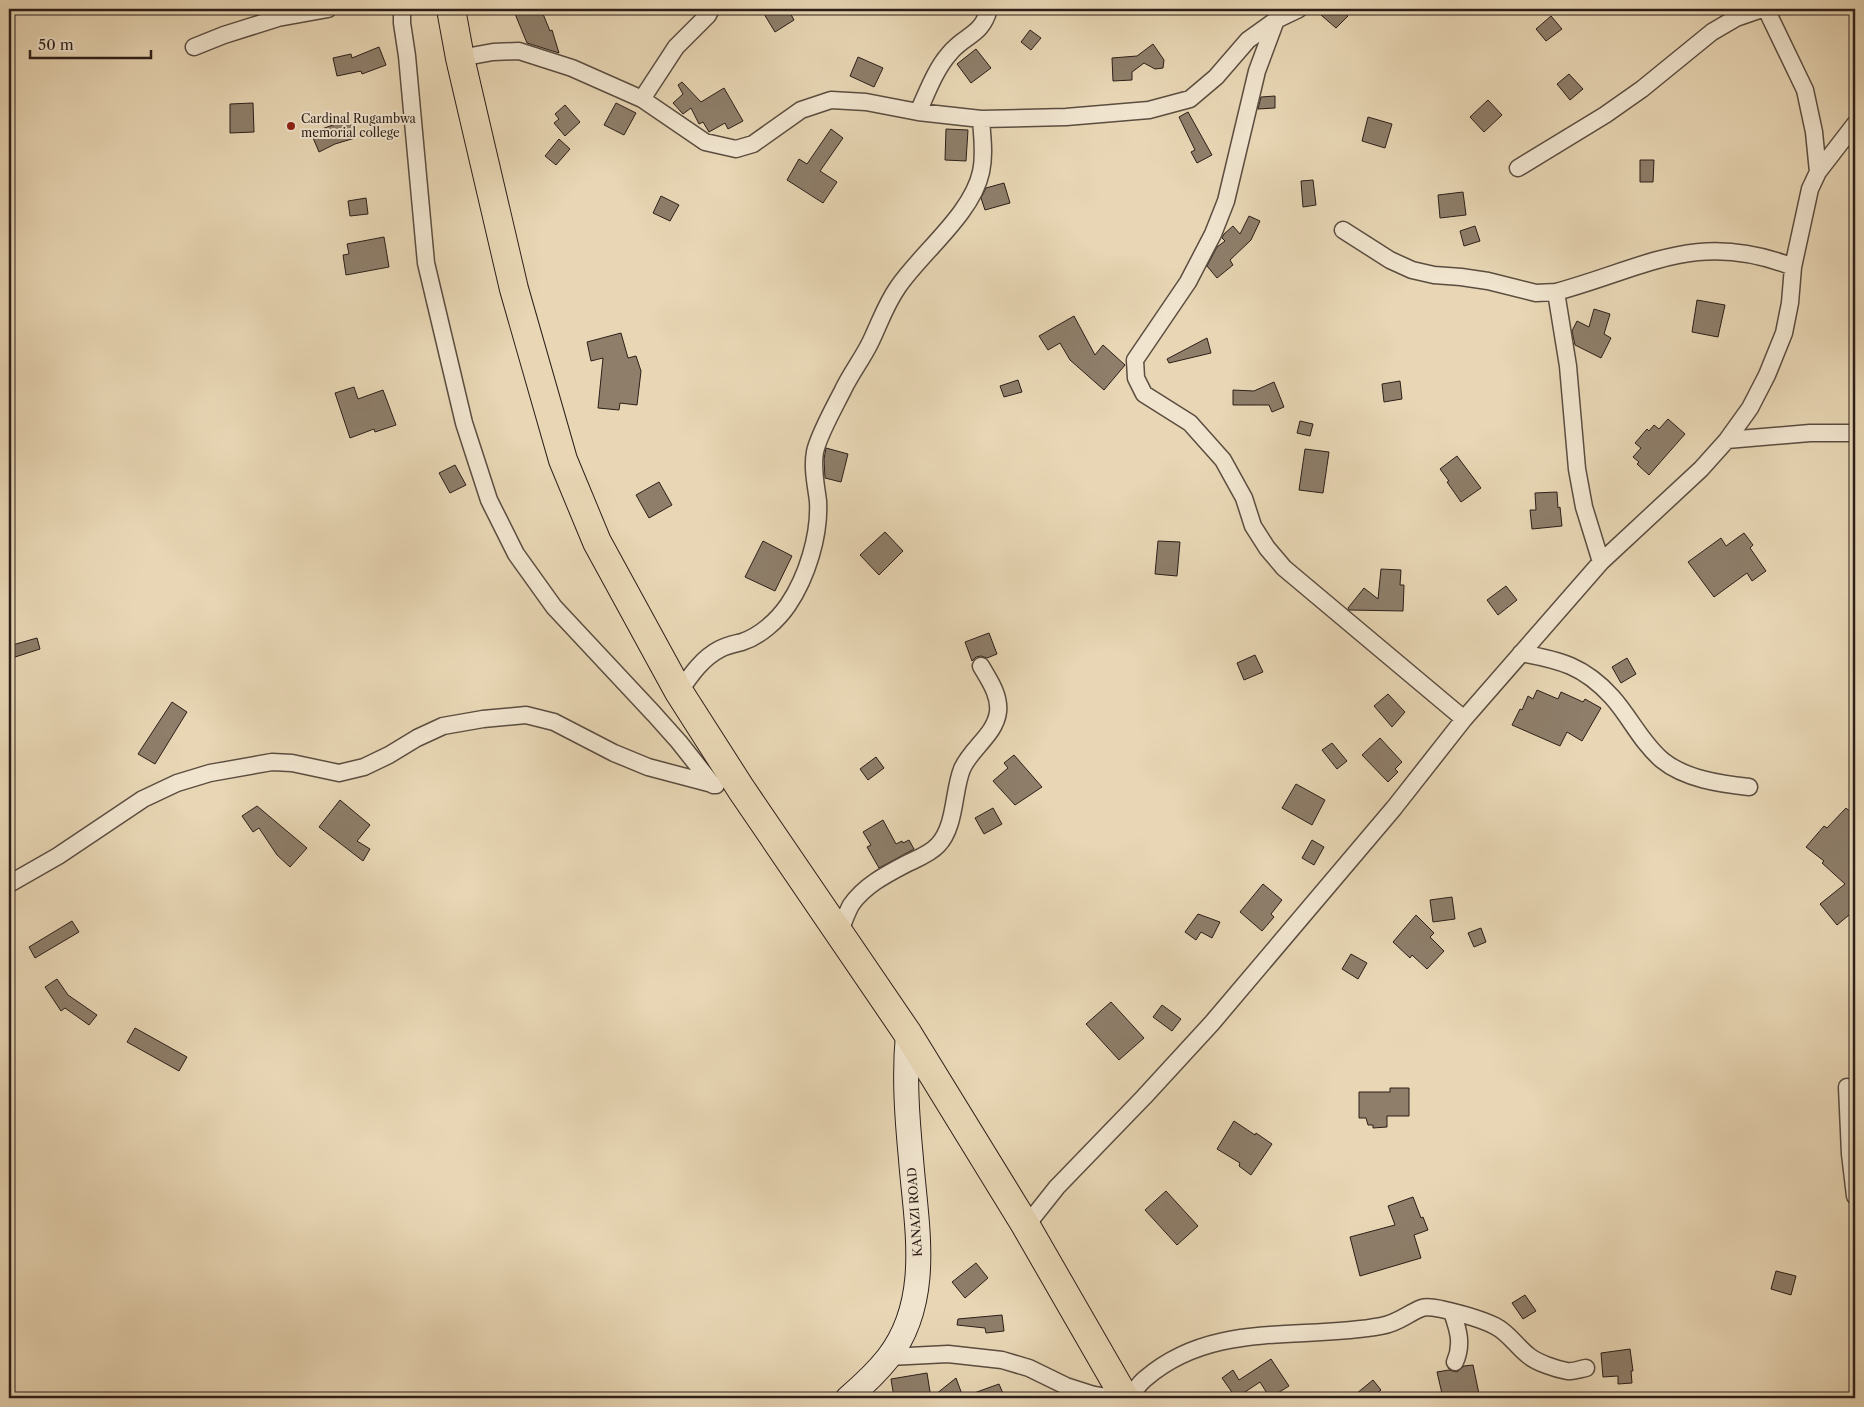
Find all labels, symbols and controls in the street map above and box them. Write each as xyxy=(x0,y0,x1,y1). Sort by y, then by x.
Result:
scale bar xyxy=(30,28,151,60)
text: 50 m xyxy=(38,35,74,54)
place label: Cardinal Rugambwa memorial college xyxy=(301,111,417,140)
marker: Cardinal Rugambwa memorial college xyxy=(285,120,297,132)
street label: KANAZI ROAD xyxy=(904,1167,925,1257)

